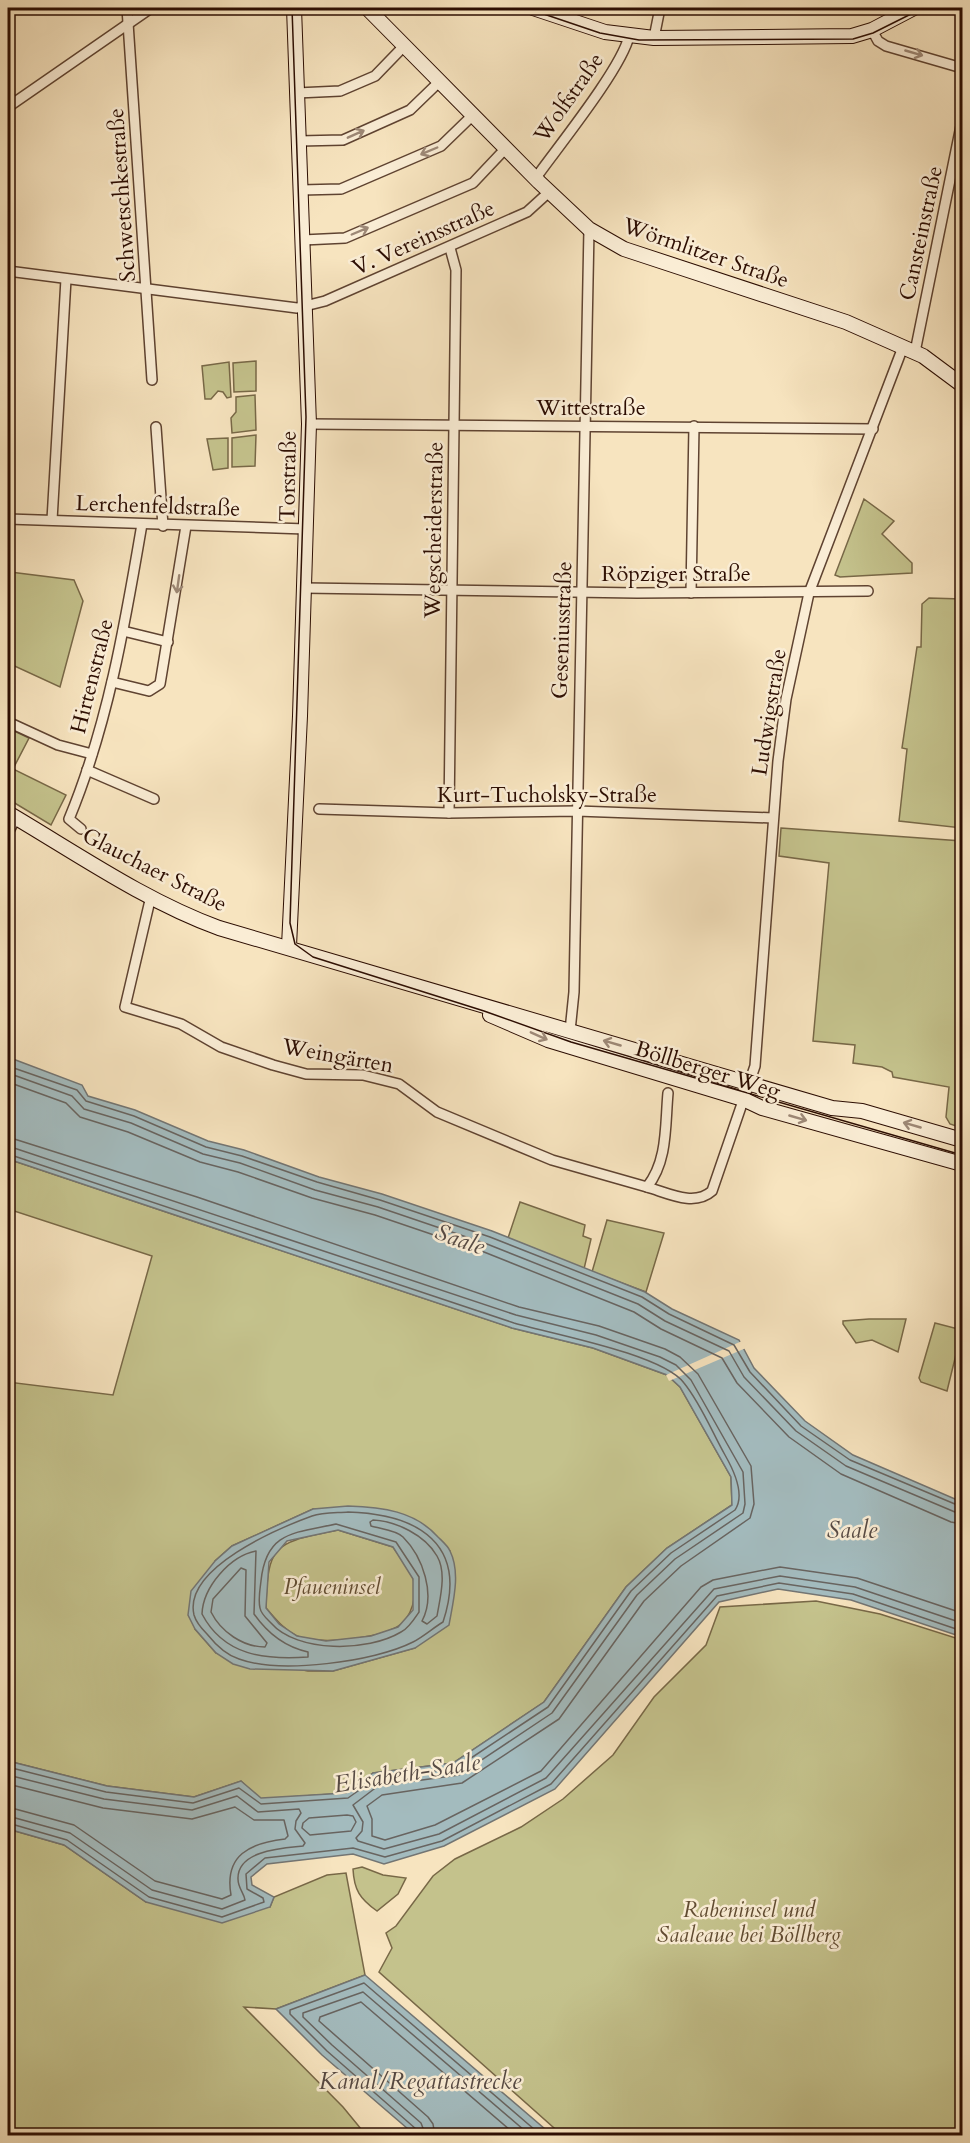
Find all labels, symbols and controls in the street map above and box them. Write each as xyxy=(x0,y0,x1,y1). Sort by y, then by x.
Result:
street label: Wolfstraße xyxy=(526,47,611,149)
one-way arrow xyxy=(904,48,923,60)
street label: Schwetschkestraße xyxy=(101,107,143,283)
one-way arrow xyxy=(347,127,365,139)
one-way arrow xyxy=(421,146,439,157)
street label: Cansteinstraße xyxy=(892,163,950,303)
street label: V. Vereinsstraße xyxy=(347,193,499,283)
street label: Wörmlitzer Straße xyxy=(618,210,793,295)
one-way arrow xyxy=(350,225,369,236)
street label: Wittestraße xyxy=(535,393,646,423)
street label: Torstraße xyxy=(272,430,304,522)
street label: Wegscheiderstraße xyxy=(417,441,451,620)
street label: Lerchenfeldstraße xyxy=(75,488,241,524)
street label: Röpziger Straße xyxy=(601,559,751,589)
street label: Geseniusstraße xyxy=(545,561,579,699)
one-way arrow xyxy=(172,574,183,594)
street label: Hirtenstraße xyxy=(63,616,121,737)
street label: Ludwigstraße xyxy=(744,647,794,778)
street label: Kurt-Tucholsky-Straße xyxy=(437,780,657,810)
street label: Glauchaer Straße xyxy=(77,820,232,919)
street label: Weingärten xyxy=(279,1031,396,1081)
one-way arrow xyxy=(529,1031,547,1043)
street label: Böllberger Weg xyxy=(631,1034,785,1107)
one-way arrow xyxy=(603,1037,622,1048)
one-way arrow xyxy=(788,1113,807,1125)
one-way arrow xyxy=(903,1119,922,1131)
water label: Saale xyxy=(431,1216,490,1264)
water label: Saale xyxy=(827,1514,878,1547)
park label: Pfaueninsel xyxy=(284,1572,381,1602)
water label: Elisabeth-Saale xyxy=(332,1746,483,1801)
park label: Rabeninsel und Saaleaue bei Böllberg xyxy=(657,1895,841,1950)
water label: Kanal/Regattastrecke xyxy=(319,2065,522,2098)

